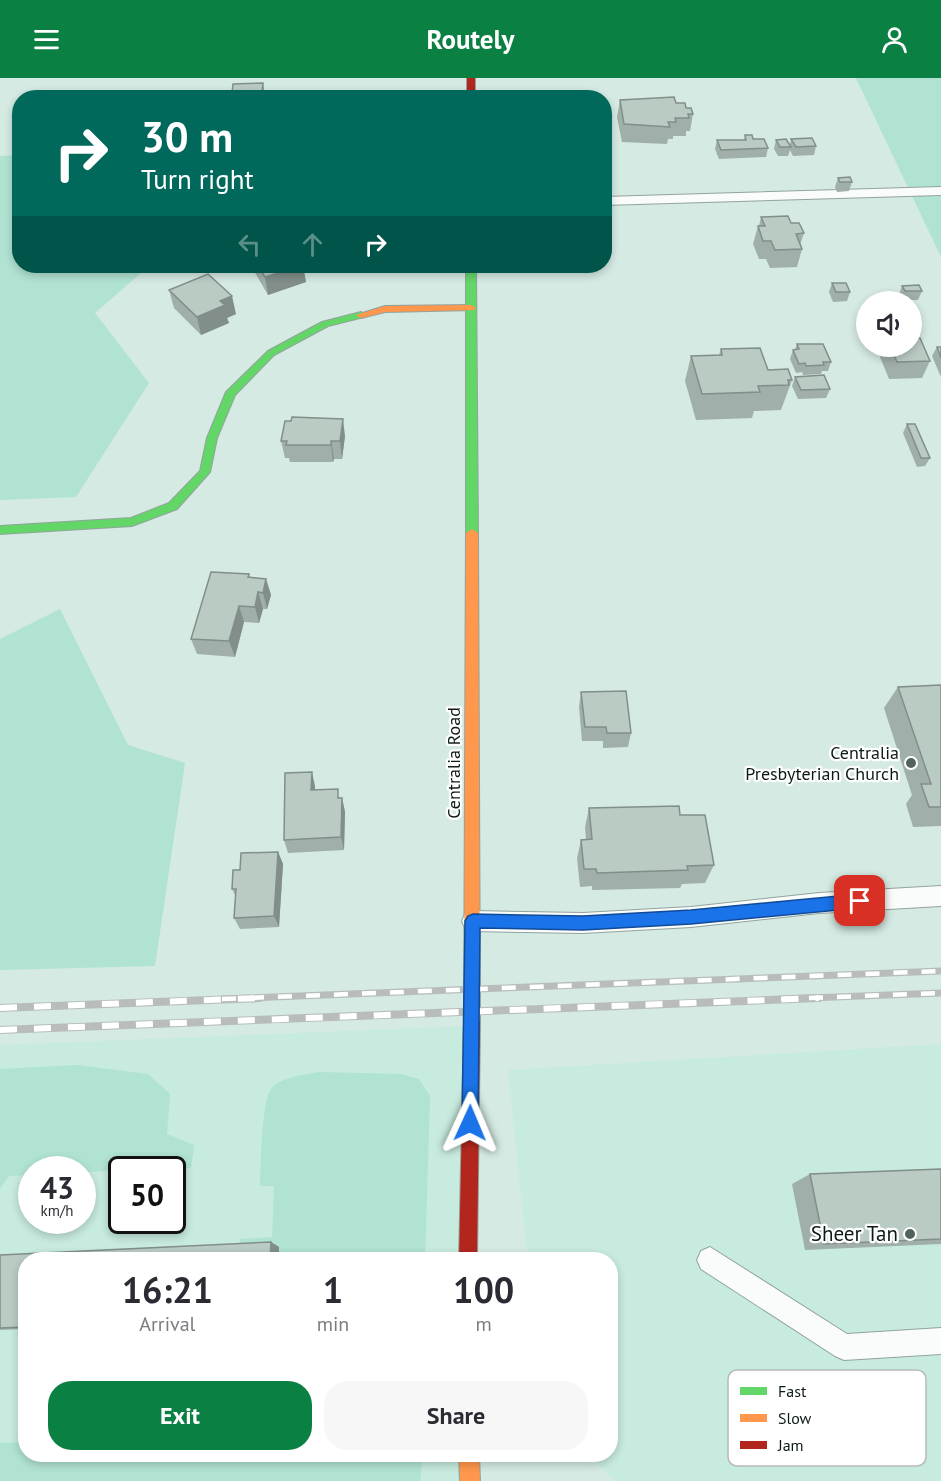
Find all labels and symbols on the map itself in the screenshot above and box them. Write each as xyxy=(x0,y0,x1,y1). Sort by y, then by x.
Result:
street label: Centralia Road xyxy=(442,707,465,819)
place label: Centralia Presbyterian Church xyxy=(745,741,899,785)
marker: Centralia Presbyterian Church xyxy=(904,756,918,770)
pin xyxy=(834,875,885,926)
position arrow xyxy=(438,1091,502,1155)
speed limit sign: 50 xyxy=(108,1156,186,1234)
place label: Sheer Tan xyxy=(811,1220,898,1247)
marker: Sheer Tan xyxy=(903,1227,917,1241)
legend xyxy=(728,1370,926,1466)
text: Fast xyxy=(778,1381,807,1401)
text: Slow xyxy=(778,1408,812,1428)
text: Jam xyxy=(777,1435,804,1455)

